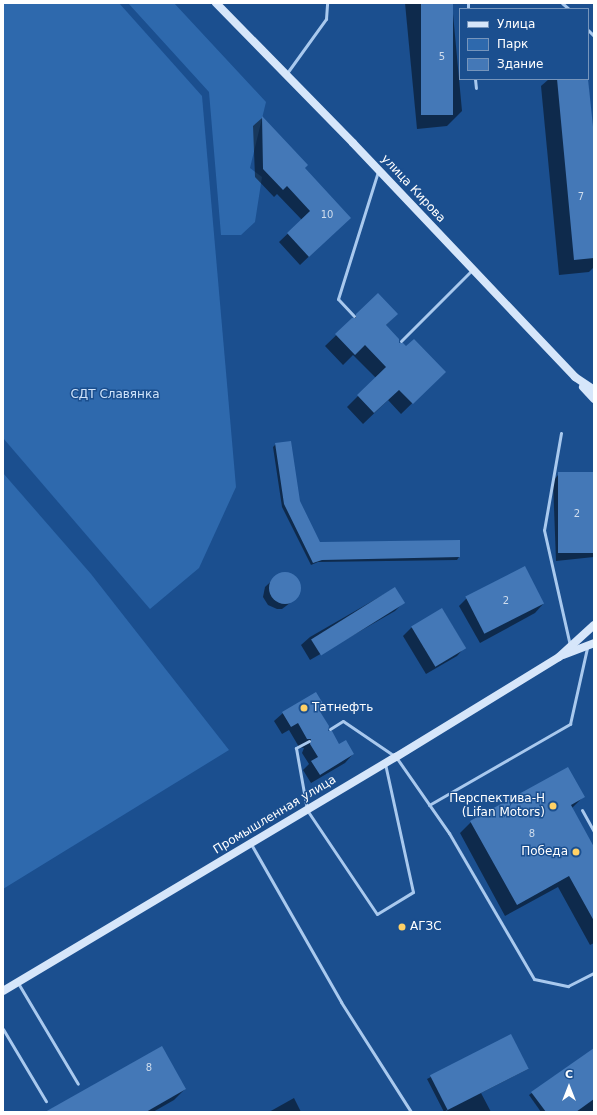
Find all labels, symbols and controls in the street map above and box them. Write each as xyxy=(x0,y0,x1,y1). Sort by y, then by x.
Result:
legend xyxy=(459,8,589,80)
text: Улица xyxy=(497,17,535,31)
text: Парк xyxy=(497,37,528,51)
house number: 5 xyxy=(439,51,445,63)
text: Здание xyxy=(497,57,543,71)
street label: улица Кирова xyxy=(378,152,448,226)
house number: 7 xyxy=(578,191,584,203)
house number: 10 xyxy=(321,209,333,221)
park label: СДТ Славянка xyxy=(70,388,160,402)
house number: 2 xyxy=(574,508,580,520)
house number: 2 xyxy=(503,595,509,607)
place label: Татнефть xyxy=(312,701,373,715)
marker: Татнефть xyxy=(299,703,309,713)
street label: Промышленная улица xyxy=(211,773,339,857)
place label: Перспектива-Н (Lifan Motors) xyxy=(449,792,545,820)
marker: Перспектива-Н (Lifan Motors) xyxy=(548,801,558,811)
house number: 8 xyxy=(529,828,535,840)
place label: Победа xyxy=(521,845,568,859)
marker: Победа xyxy=(571,847,581,857)
place label: АГЗС xyxy=(410,920,442,934)
marker: АГЗС xyxy=(397,922,407,932)
house number: 8 xyxy=(146,1062,152,1074)
north arrow xyxy=(549,1067,589,1107)
text: С xyxy=(565,1068,573,1081)

